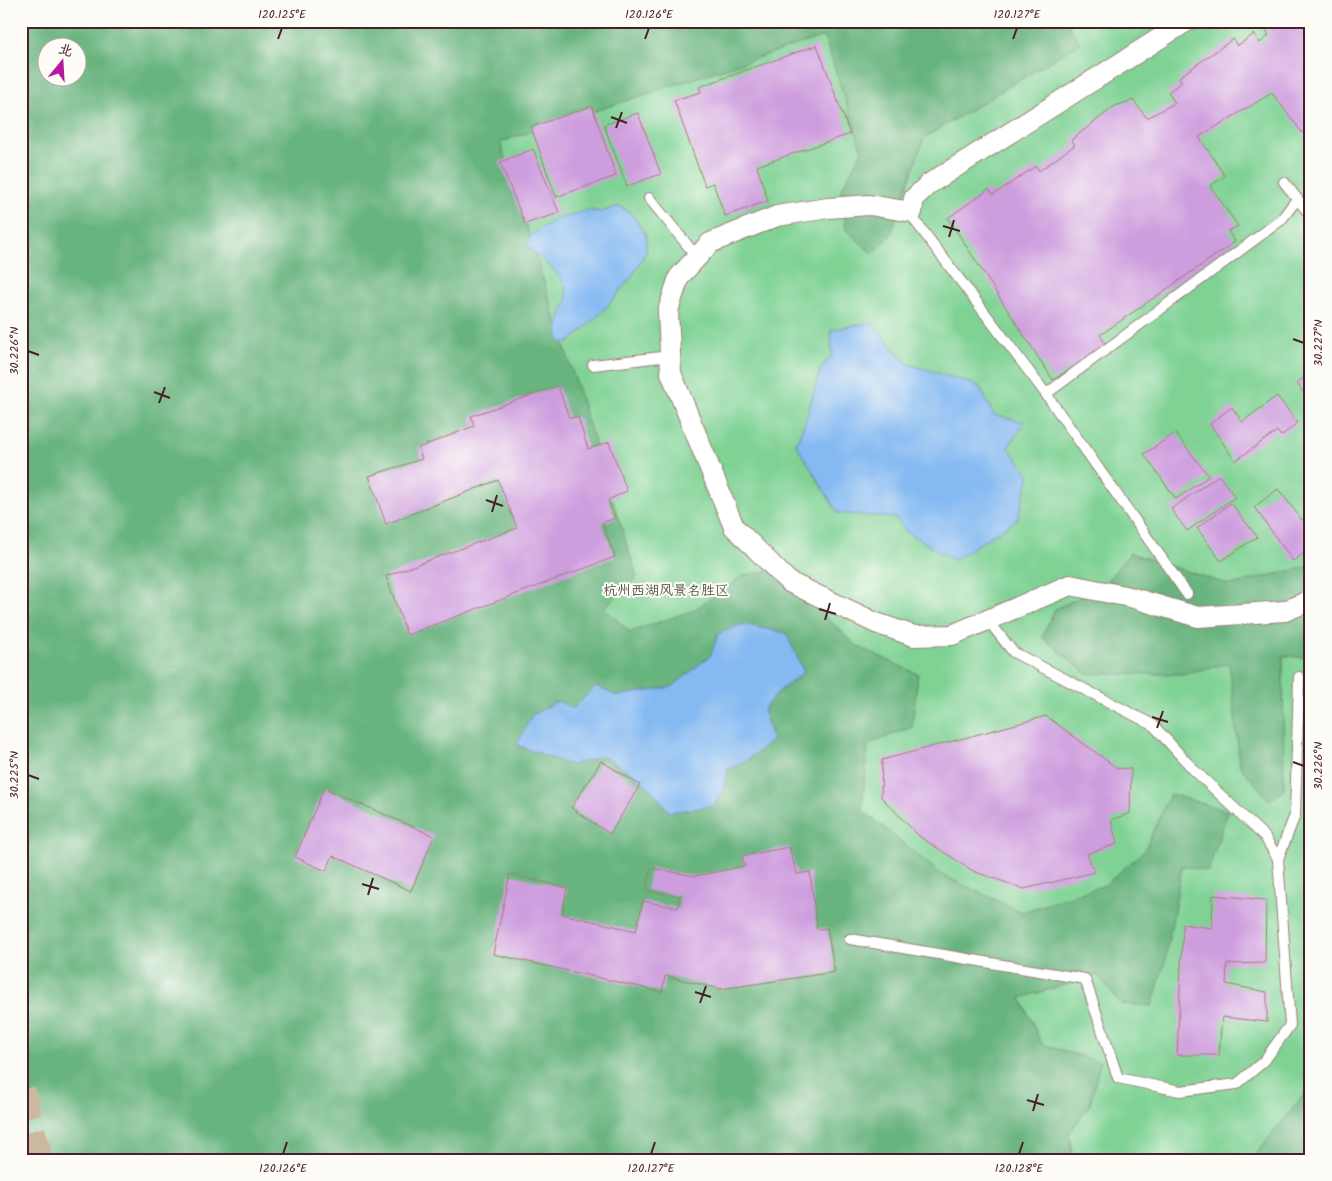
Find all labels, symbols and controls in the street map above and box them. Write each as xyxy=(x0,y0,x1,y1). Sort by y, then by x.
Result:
text: 120.125°E xyxy=(258,5,307,24)
text: 120.126°E xyxy=(625,5,674,24)
text: 120.127°E xyxy=(994,5,1041,24)
north arrow xyxy=(38,38,88,88)
text: 北 xyxy=(56,38,76,63)
text: 30.227°N xyxy=(1309,319,1328,367)
text: 30.226°N xyxy=(5,327,24,375)
park label: 杭州西湖风景名胜区 xyxy=(603,580,729,602)
text: 30.226°N xyxy=(1309,742,1328,790)
text: 30.225°N xyxy=(5,751,24,799)
text: 120.126°E xyxy=(259,1159,308,1178)
text: 120.127°E xyxy=(628,1159,675,1178)
text: 120.128°E xyxy=(995,1159,1044,1178)

